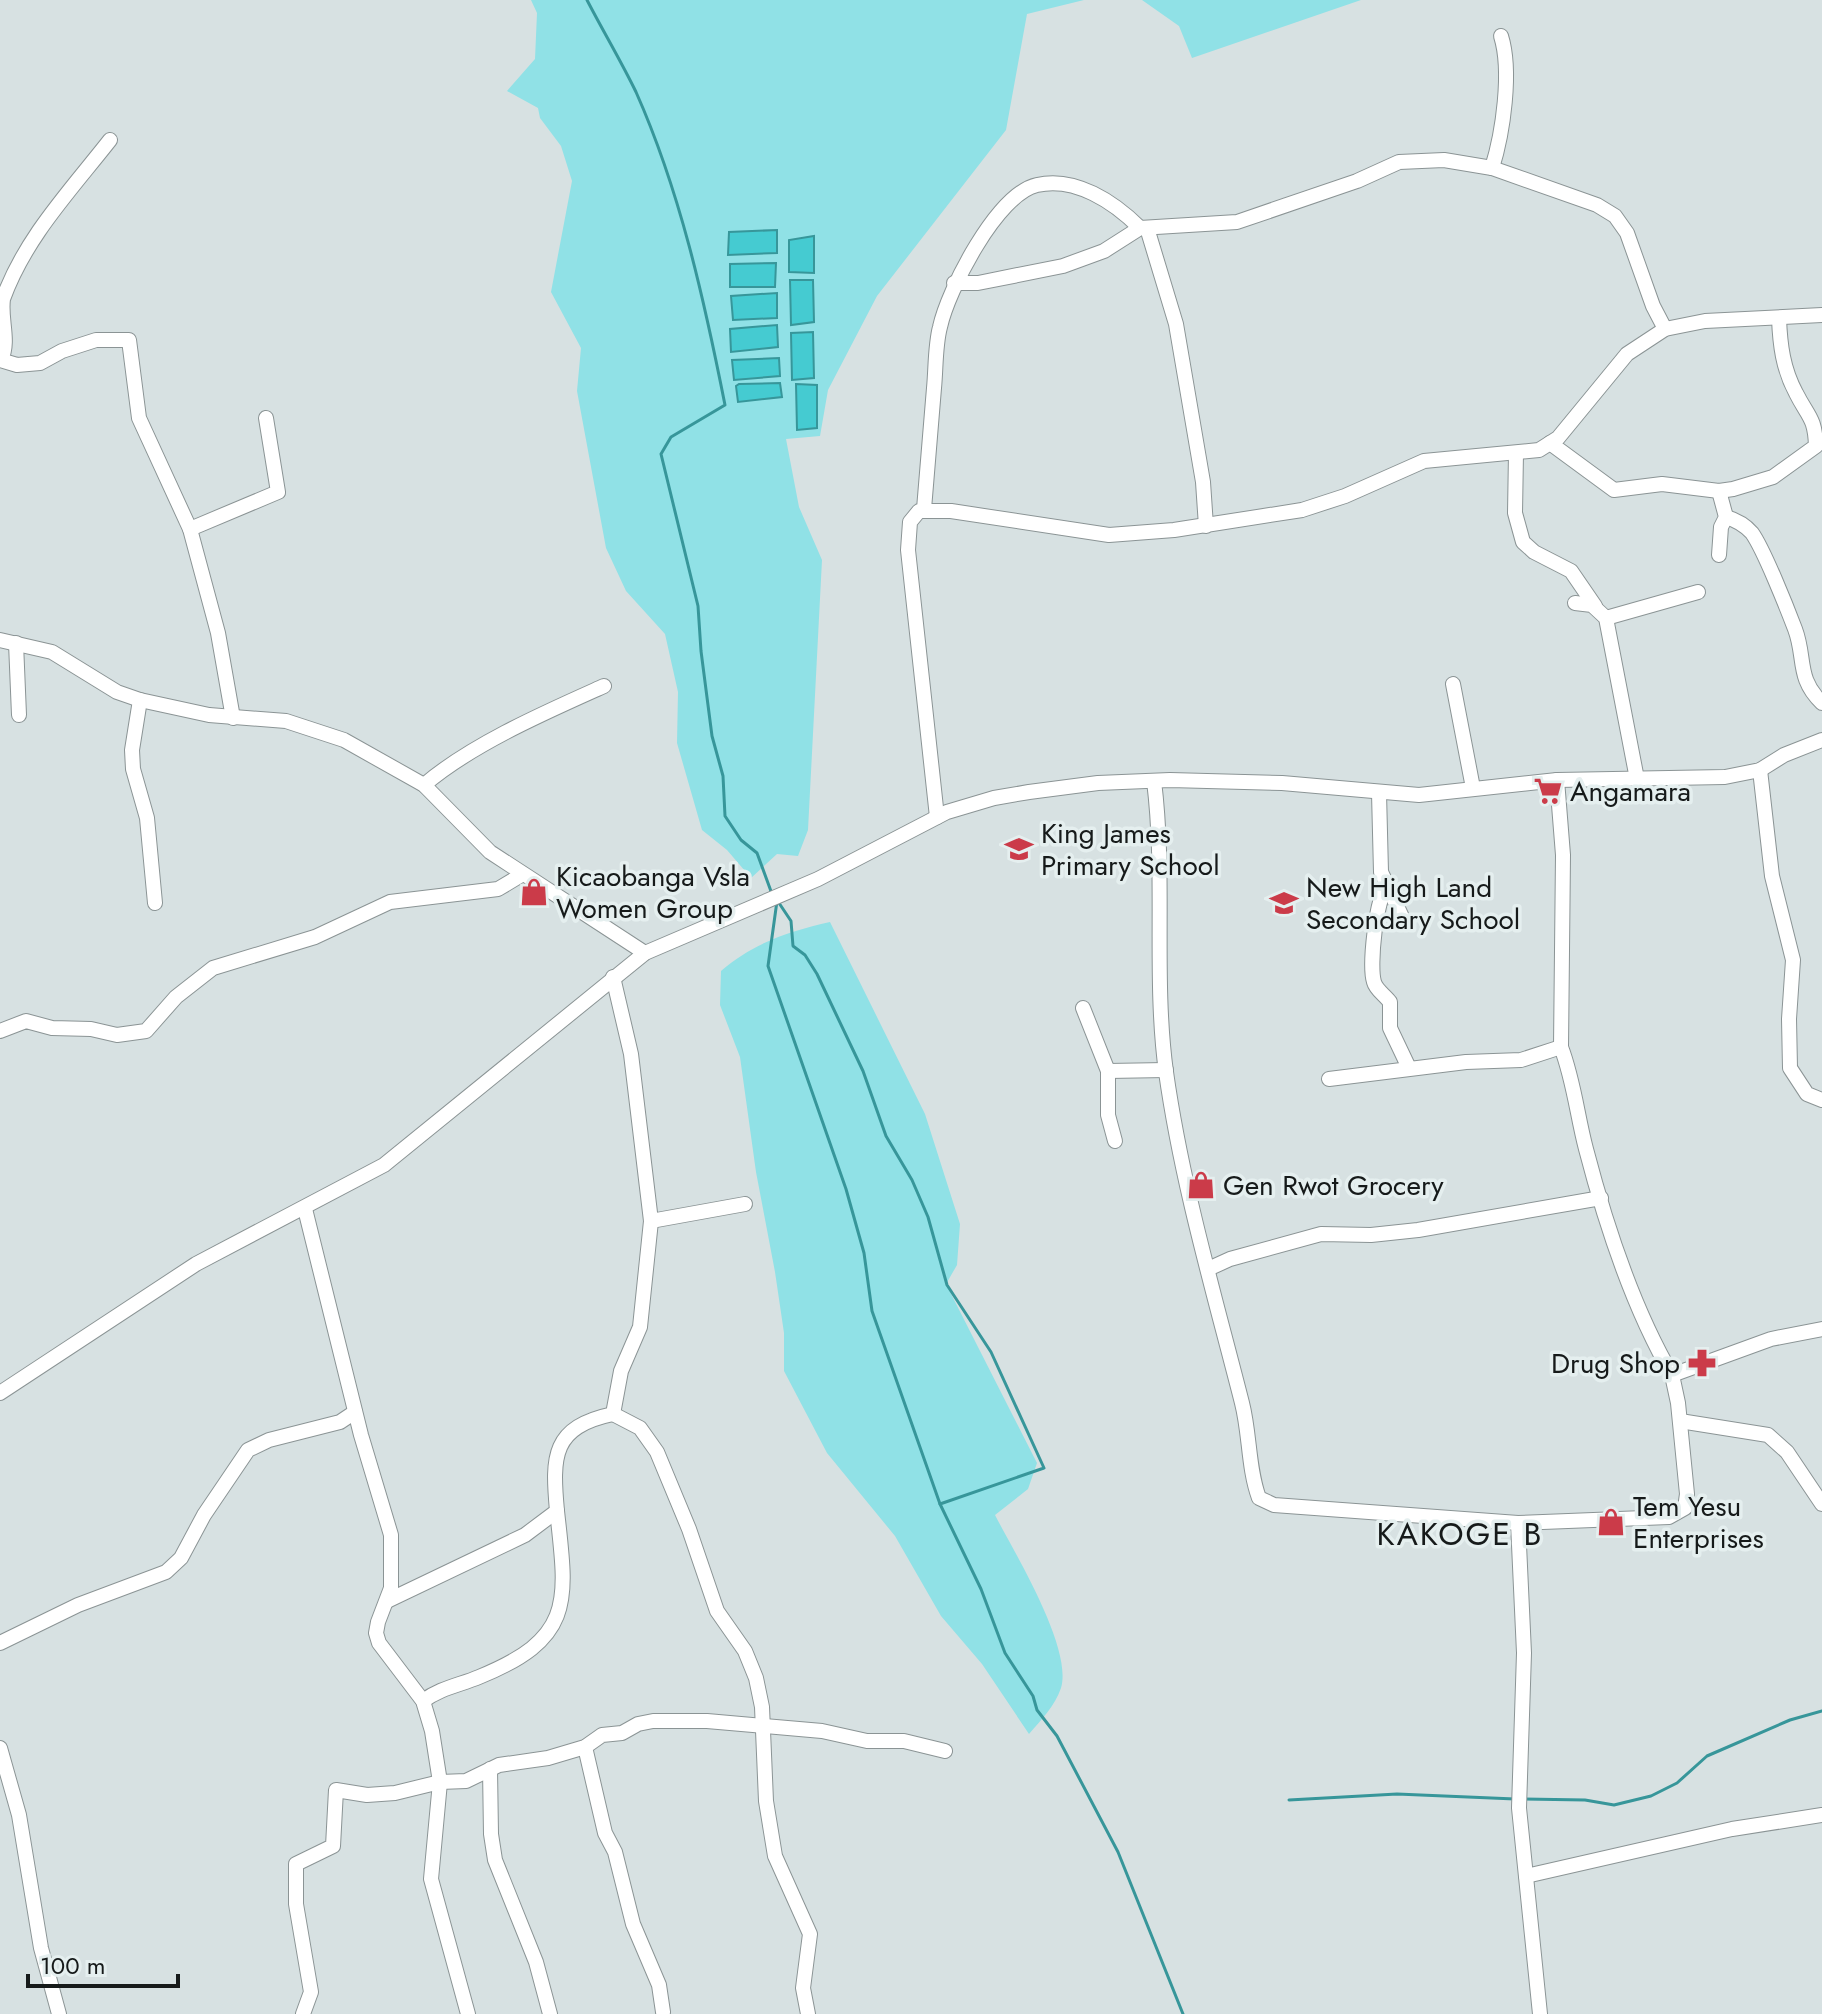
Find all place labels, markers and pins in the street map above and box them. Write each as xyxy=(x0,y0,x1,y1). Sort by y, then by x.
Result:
place label: Angamara xyxy=(1570,771,1691,812)
supermarket icon: Angamara xyxy=(1533,776,1563,806)
place label: King James Primary School xyxy=(1041,813,1220,886)
school or university icon: King James Primary School xyxy=(1004,834,1034,864)
place label: Kicaobanga Vsla Women Group xyxy=(556,856,750,929)
place label: New High Land Secondary School xyxy=(1306,867,1520,940)
shop icon: Kicaobanga Vsla Women Group xyxy=(519,877,549,907)
school or university icon: New High Land Secondary School xyxy=(1269,888,1299,918)
place label: Gen Rwot Grocery xyxy=(1223,1165,1444,1206)
shop icon: Gen Rwot Grocery xyxy=(1186,1170,1216,1200)
place label: Drug Shop xyxy=(1551,1343,1680,1384)
pharmacy icon: Drug Shop xyxy=(1687,1348,1717,1378)
place label: Tem Yesu Enterprises xyxy=(1633,1486,1764,1559)
shop icon: Tem Yesu Enterprises xyxy=(1596,1507,1626,1537)

